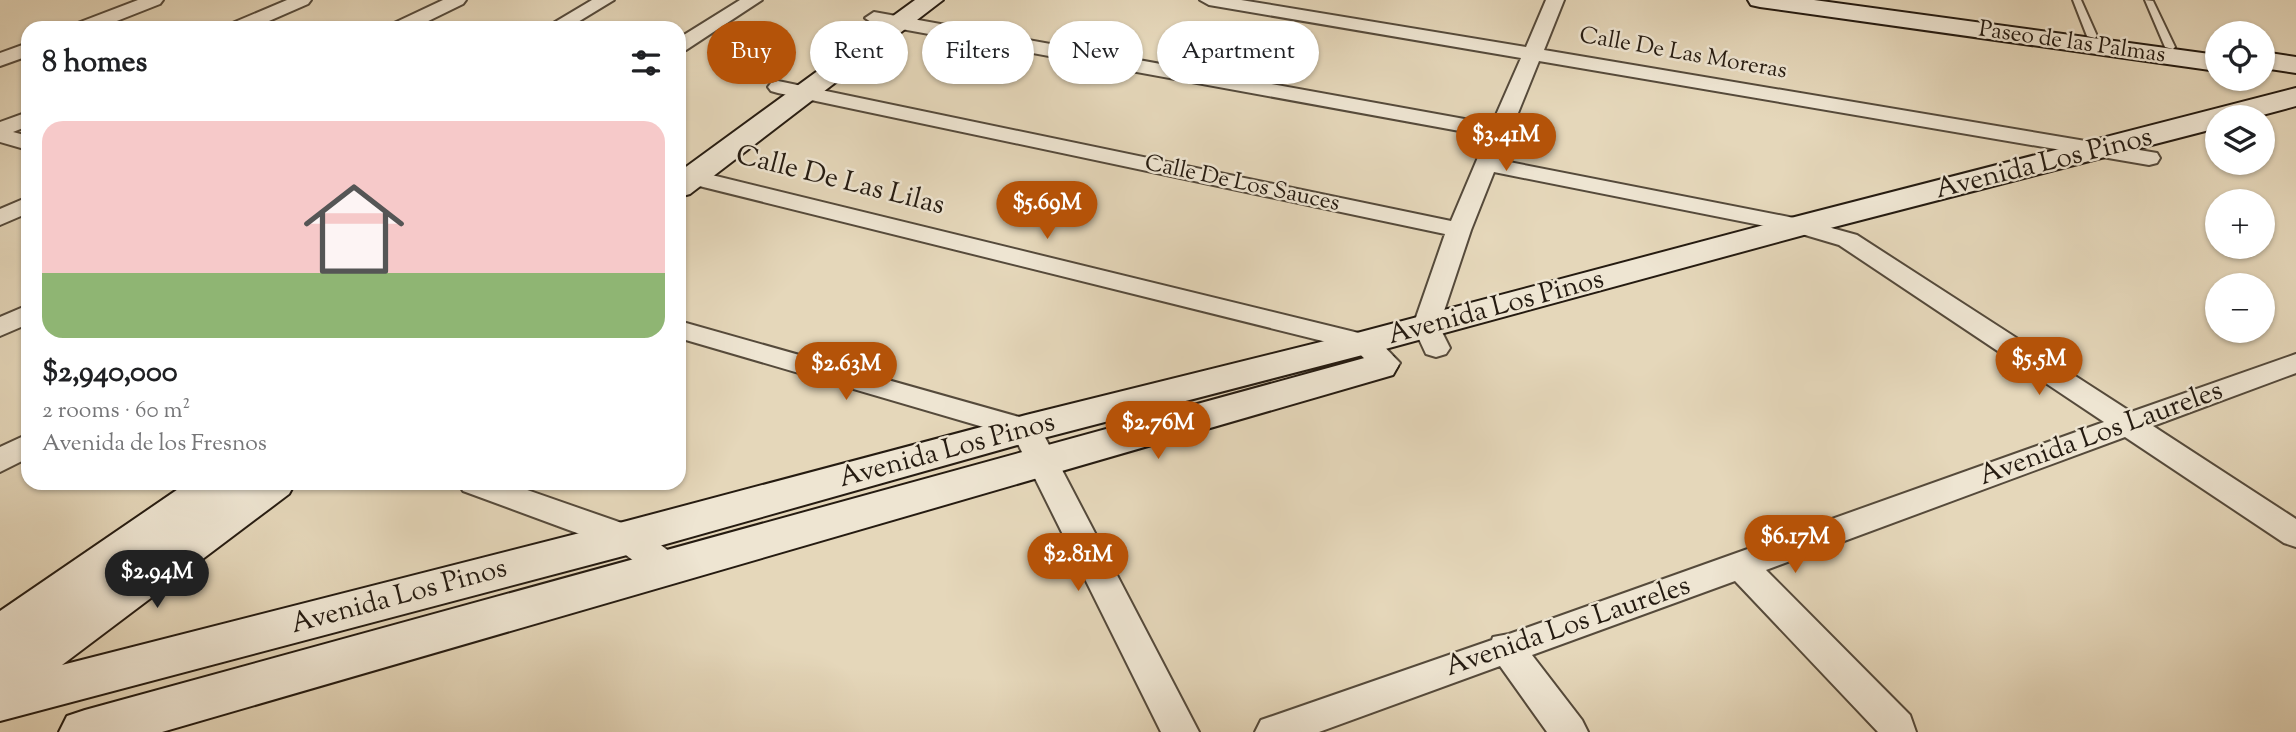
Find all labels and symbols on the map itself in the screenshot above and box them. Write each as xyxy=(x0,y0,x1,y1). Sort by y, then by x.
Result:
street label: Paseo de las Palmas xyxy=(1977,14,2167,72)
street label: Calle De Las Moreras xyxy=(1577,19,1789,89)
pin: $3.41M xyxy=(1449,114,1563,173)
street label: Avenida Los Pinos xyxy=(1931,118,2157,210)
street label: Calle De Las Lilas xyxy=(731,136,949,226)
street label: Calle De Los Sauces xyxy=(1141,147,1343,221)
pin: $5.69M xyxy=(990,182,1104,241)
street label: Avenida Los Pinos xyxy=(1383,260,1609,356)
pin: $5.5M xyxy=(1990,338,2088,397)
pin: $2.63M xyxy=(789,342,903,402)
street label: Avenida Los Laureles xyxy=(1973,371,2229,497)
pin: $2.76M xyxy=(1101,402,1215,461)
street label: Avenida Los Pinos xyxy=(834,403,1060,499)
pin: $6.17M xyxy=(1738,516,1852,575)
pin: $2.81M xyxy=(1021,534,1135,593)
street label: Avenida Los Pinos xyxy=(286,549,512,645)
pin: $2.94M xyxy=(100,550,214,610)
street label: Avenida Los Laureles xyxy=(1440,566,1696,688)

